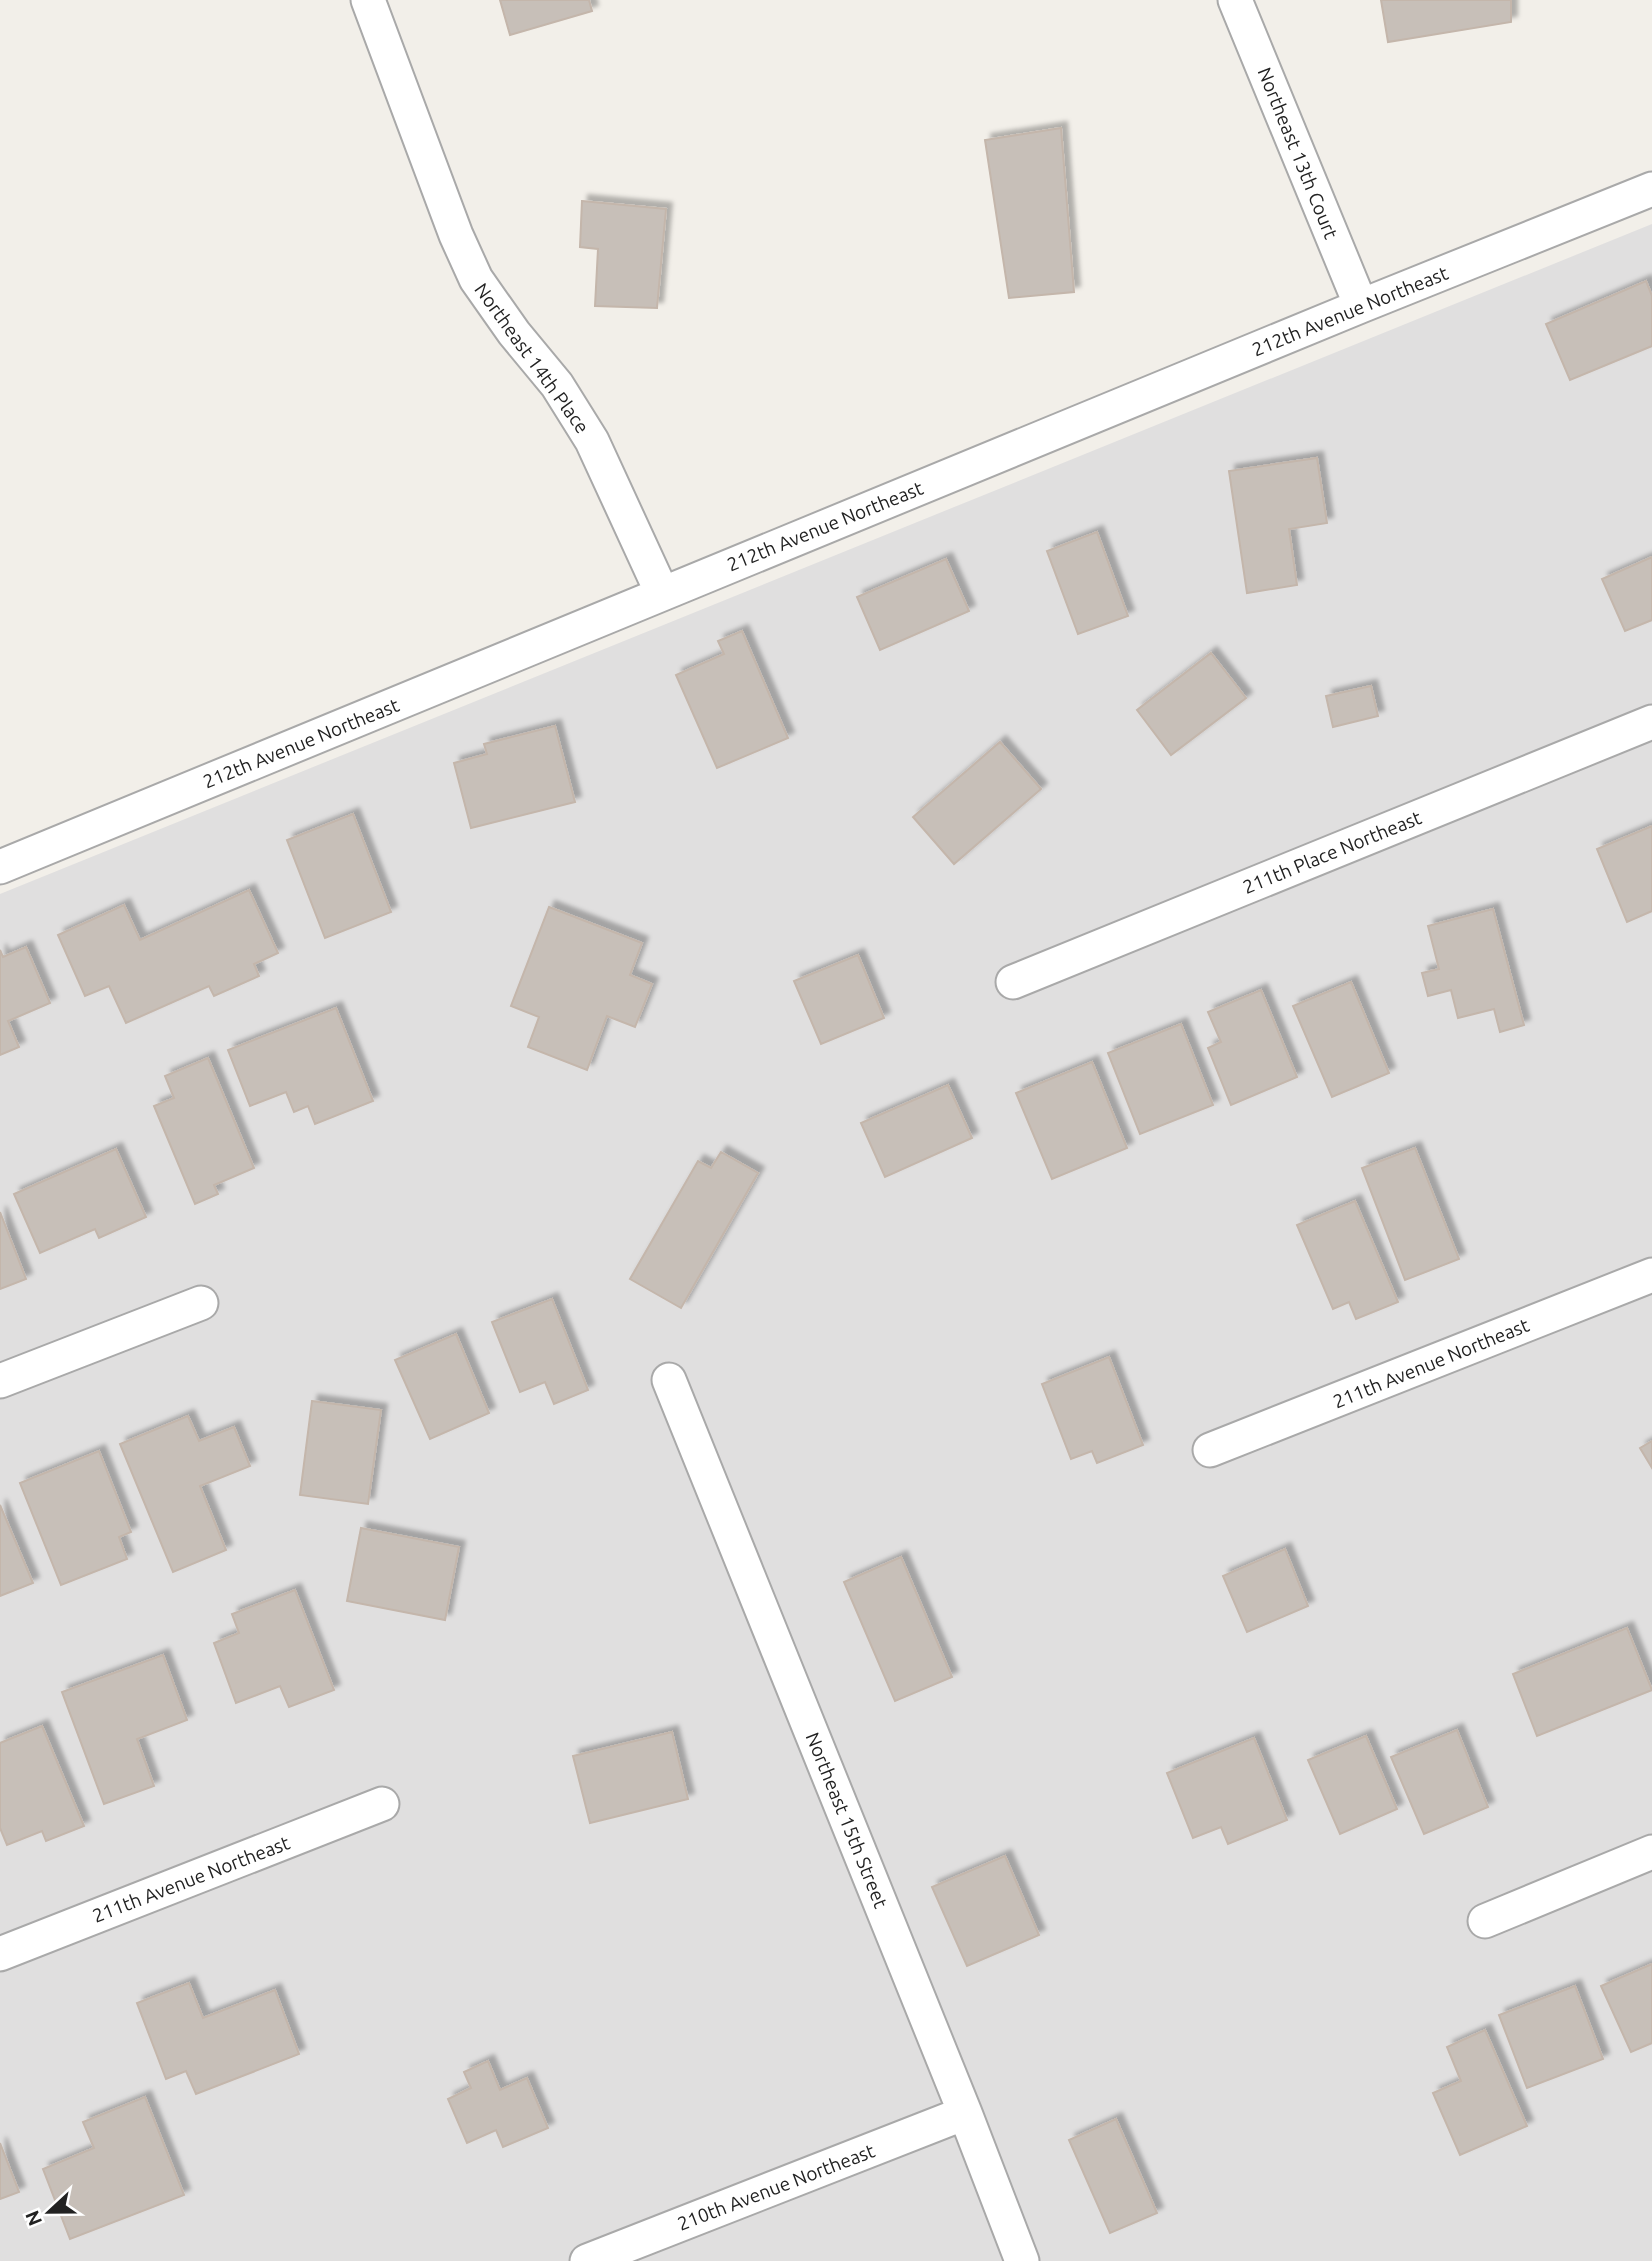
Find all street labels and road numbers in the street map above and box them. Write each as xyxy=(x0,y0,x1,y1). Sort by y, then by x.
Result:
street label: Northeast 13th Court xyxy=(1254,64,1343,242)
street label: 212th Avenue Northeast xyxy=(1249,261,1452,360)
street label: Northeast 14th Place xyxy=(470,279,594,437)
street label: 212th Avenue Northeast xyxy=(724,476,927,575)
street label: 212th Avenue Northeast xyxy=(200,693,403,792)
street label: 211th Place Northeast xyxy=(1239,806,1425,898)
street label: 211th Avenue Northeast xyxy=(1330,1313,1533,1412)
street label: Northeast 15th Street xyxy=(802,1729,893,1912)
street label: 211th Avenue Northeast xyxy=(89,1831,293,1927)
street label: 210th Avenue Northeast xyxy=(674,2139,878,2235)

